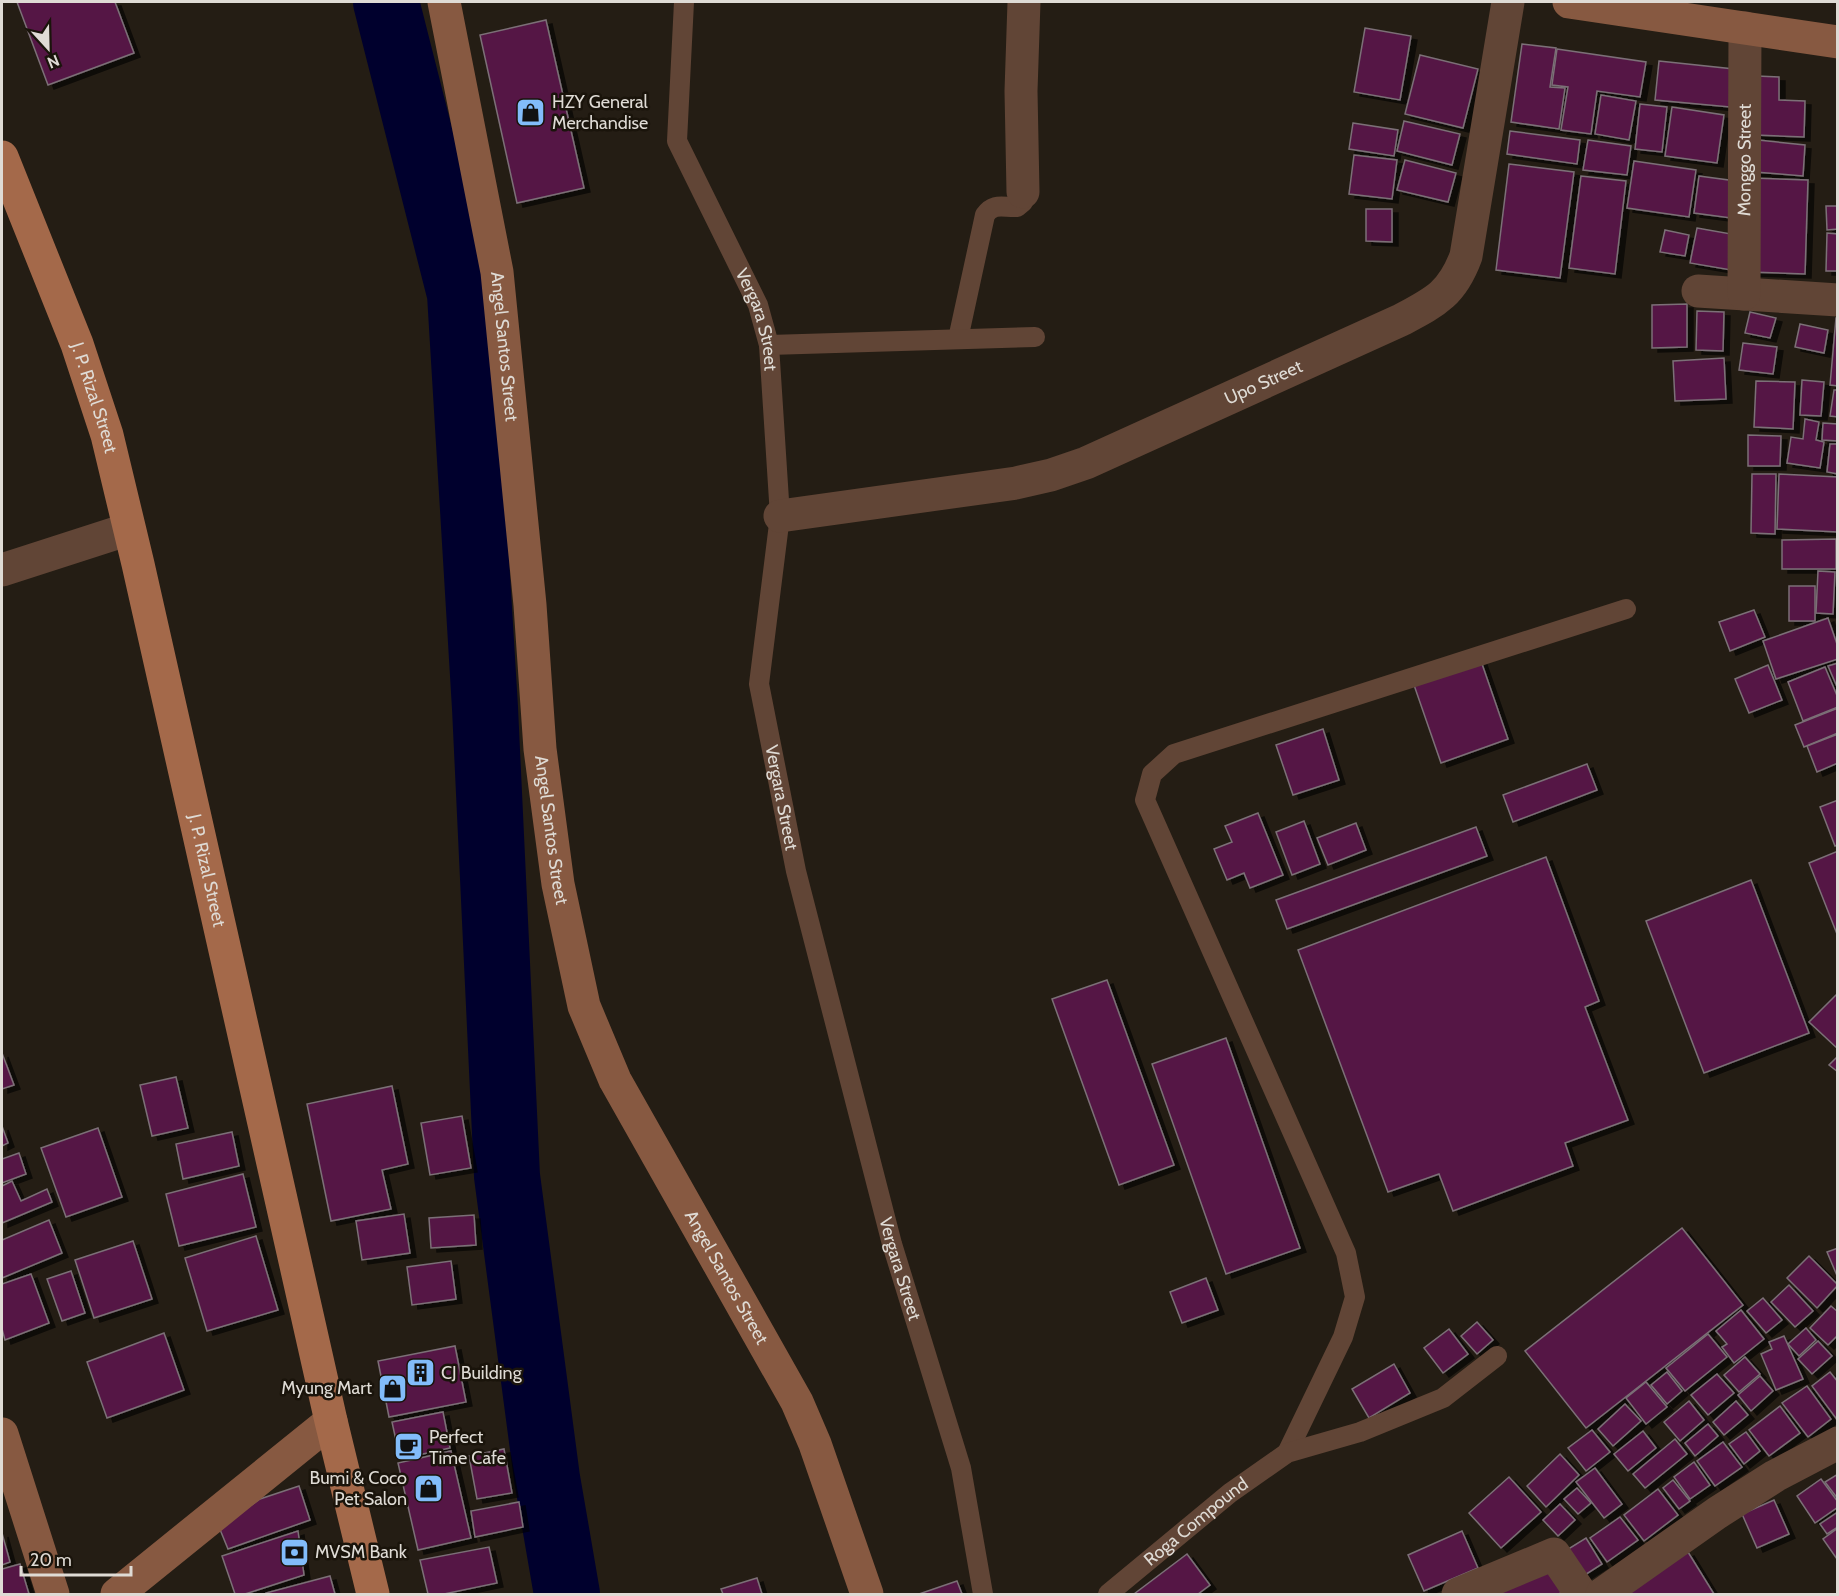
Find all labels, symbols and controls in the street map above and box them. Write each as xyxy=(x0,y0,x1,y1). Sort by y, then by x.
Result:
north arrow xyxy=(18,18,78,78)
text: N xyxy=(45,51,62,72)
place label: HZY General Merchandise xyxy=(552,91,649,134)
shop icon: HZY General Merchandise xyxy=(515,96,547,128)
street label: Monggo Street xyxy=(1733,104,1756,216)
street label: Vergara Street xyxy=(731,265,782,372)
street label: Angel Santos Street xyxy=(486,271,523,422)
street label: J. P. Rizal Street xyxy=(66,338,122,455)
street label: Upo Street xyxy=(1221,355,1306,410)
street label: Vergara Street xyxy=(760,743,803,852)
street label: Angel Santos Street xyxy=(530,754,573,907)
street label: J. P. Rizal Street xyxy=(183,811,230,929)
street label: Angel Santos Street xyxy=(680,1206,773,1348)
street label: Vergara Street xyxy=(875,1215,926,1323)
building icon: CJ Building xyxy=(404,1357,436,1389)
place label: CJ Building xyxy=(441,1362,523,1384)
shop icon: Myung Mart xyxy=(377,1372,409,1404)
place label: Myung Mart xyxy=(281,1377,372,1399)
place label: Perfect Time Cafe xyxy=(429,1426,506,1469)
cafe icon: Perfect Time Cafe xyxy=(392,1431,424,1463)
place label: Bumi & Coco Pet Salon xyxy=(310,1467,407,1510)
shop icon: Bumi & Coco Pet Salon xyxy=(412,1472,444,1504)
street label: Roga Compound xyxy=(1139,1473,1252,1571)
bank icon: MVSM Bank xyxy=(278,1536,310,1568)
scale bar xyxy=(21,1539,130,1577)
place label: MVSM Bank xyxy=(315,1541,408,1563)
text: 20 m xyxy=(30,1549,72,1571)

